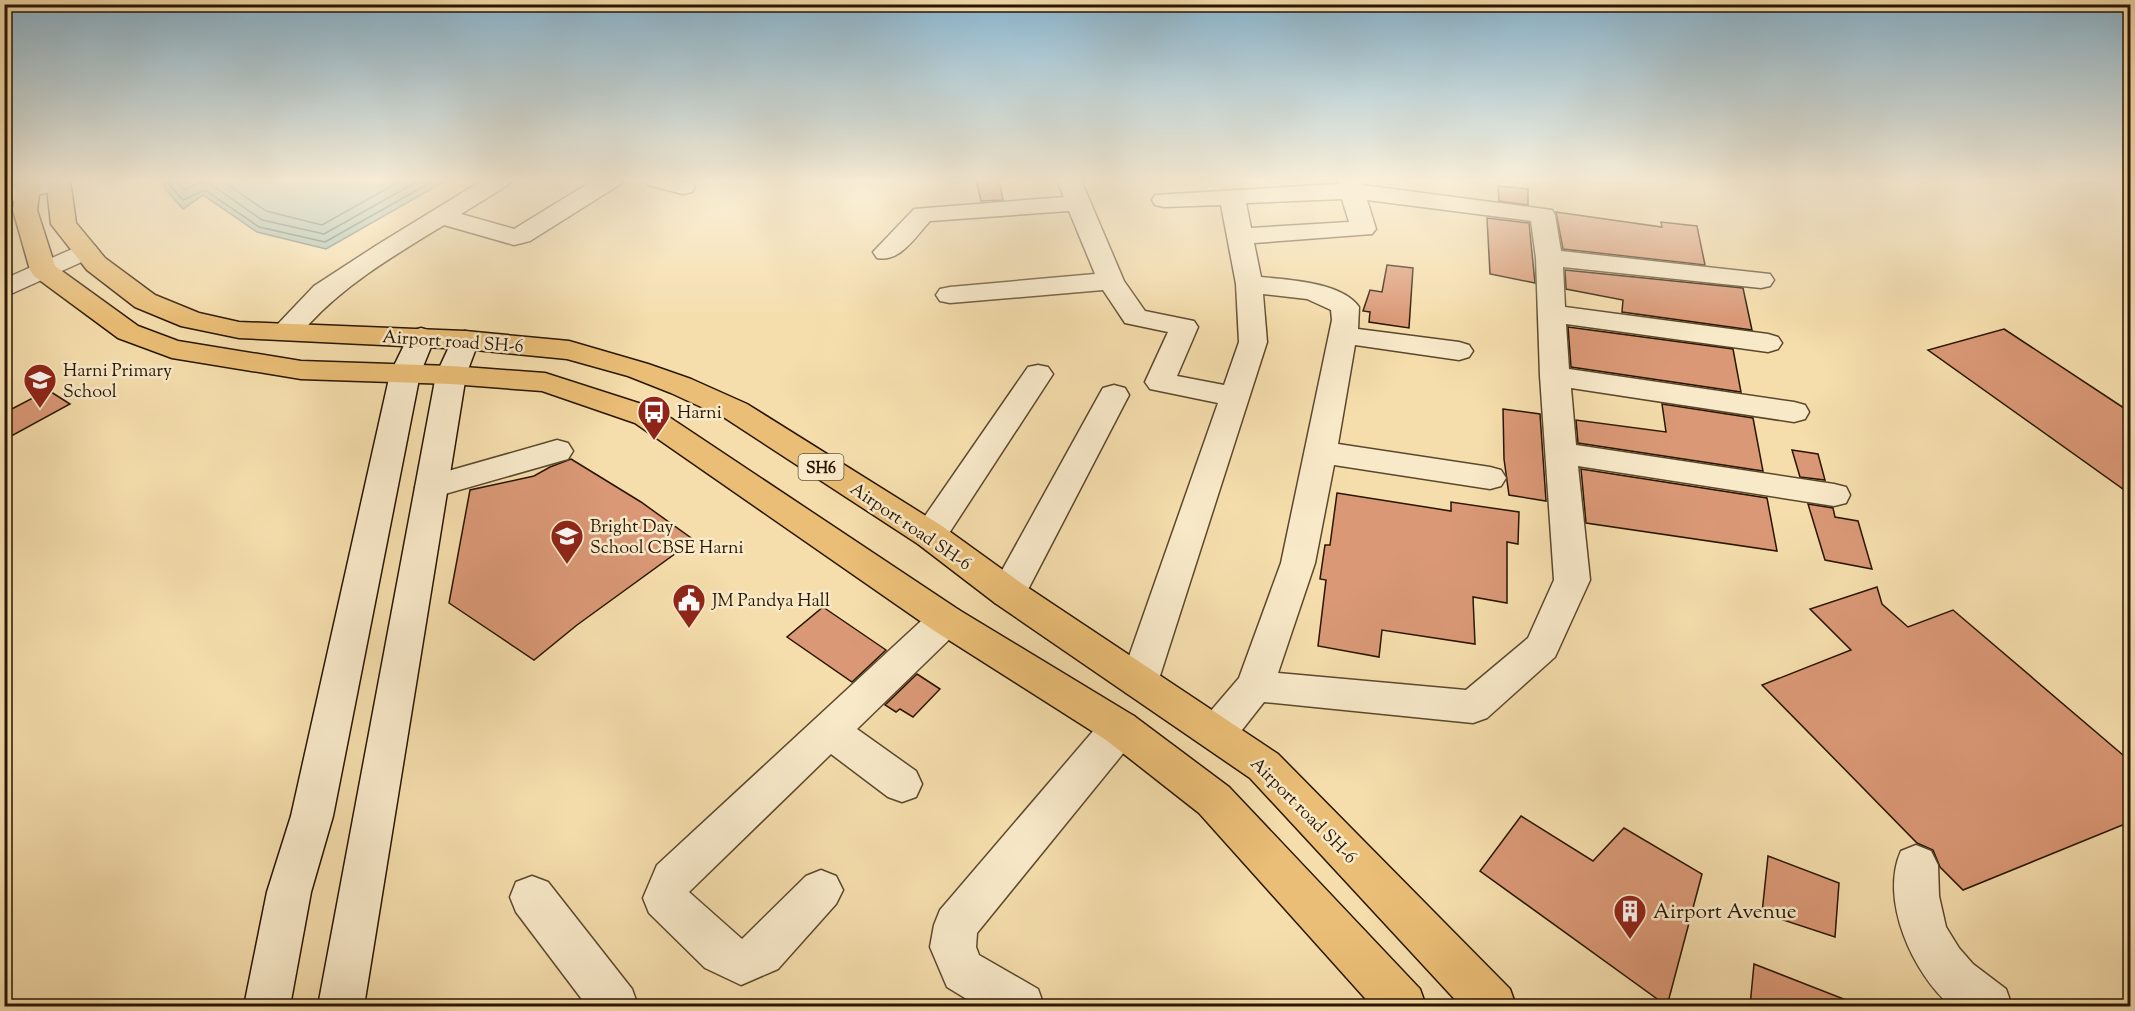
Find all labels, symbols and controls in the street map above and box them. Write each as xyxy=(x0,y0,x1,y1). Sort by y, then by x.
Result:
street label: Airport road SH-6 xyxy=(381,325,524,361)
place label: Harni Primary School xyxy=(63,359,172,406)
school or university icon: Harni Primary School xyxy=(22,362,58,409)
bus stop icon: Harni xyxy=(636,394,672,441)
place label: Harni xyxy=(677,401,722,427)
road number: SH6 xyxy=(798,454,844,480)
street label: Airport road SH-6 xyxy=(844,477,976,578)
place label: Bright Day School CBSE Harni xyxy=(590,515,744,562)
school or university icon: Bright Day School CBSE Harni xyxy=(549,518,585,565)
public building icon: JM Pandya Hall xyxy=(671,582,707,629)
place label: JM Pandya Hall xyxy=(711,589,830,615)
street label: Airport road SH-6 xyxy=(1243,752,1362,871)
building icon: Airport Avenue xyxy=(1612,893,1648,940)
place label: Airport Avenue xyxy=(1653,898,1797,928)

